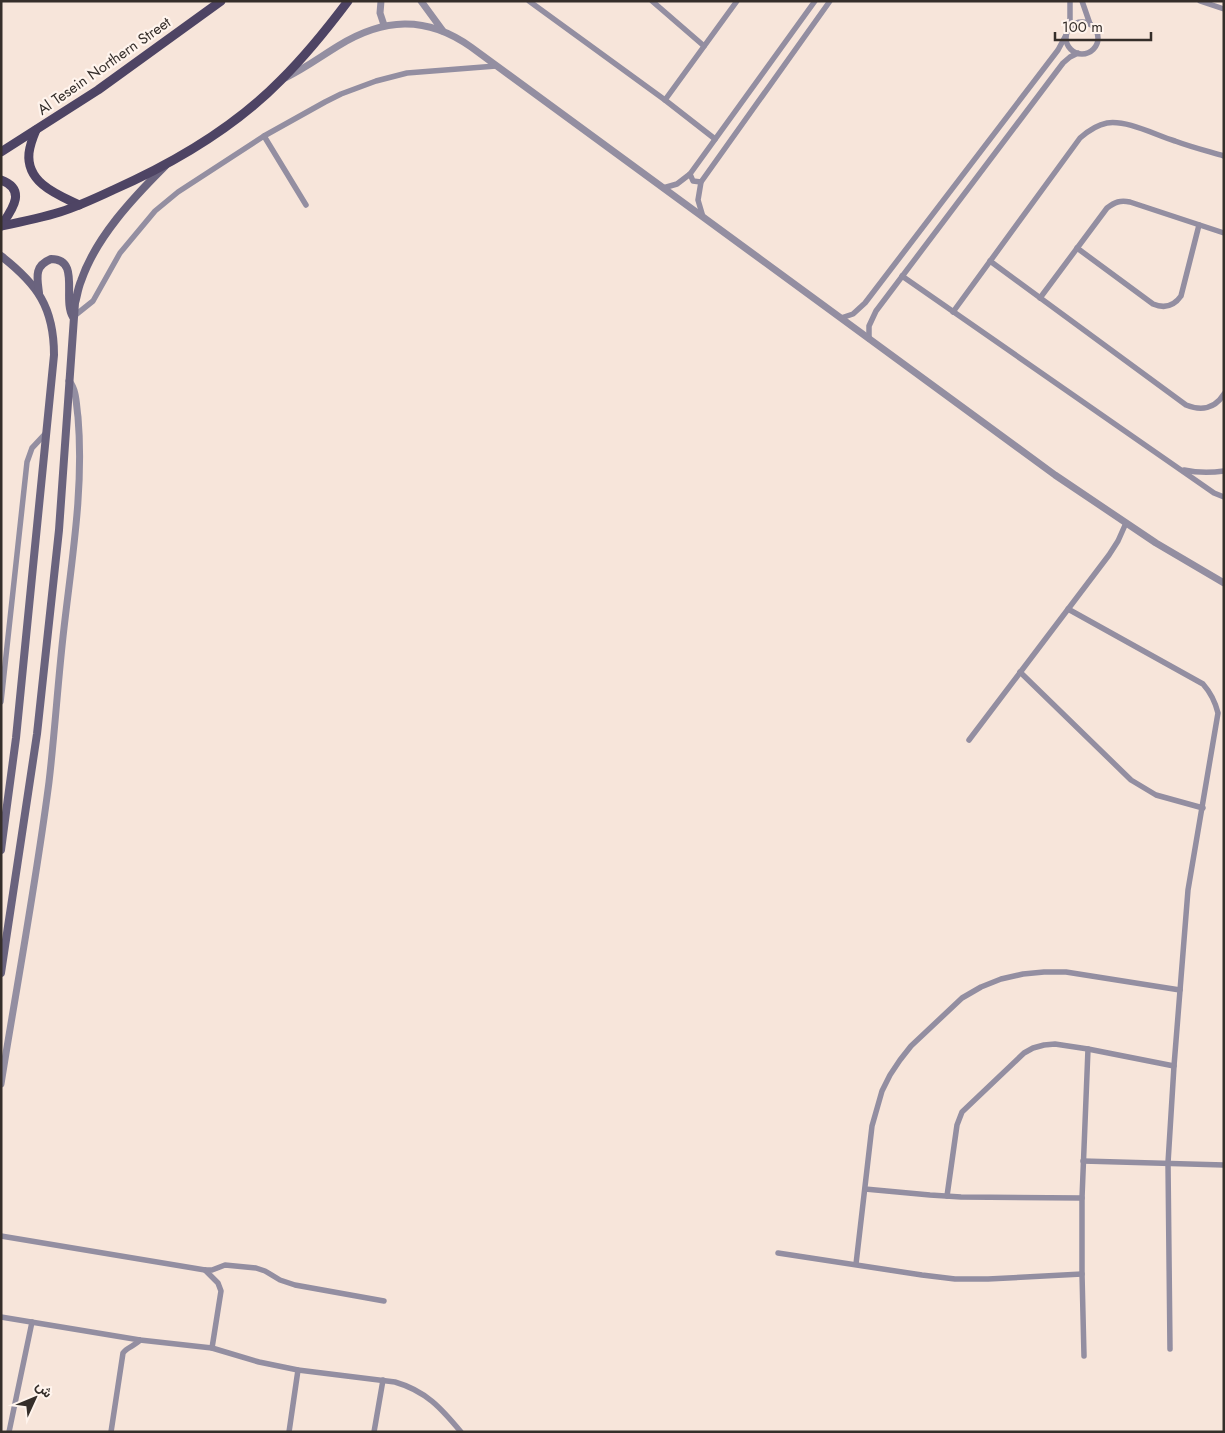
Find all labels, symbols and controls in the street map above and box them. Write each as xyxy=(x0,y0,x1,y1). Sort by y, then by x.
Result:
scale bar xyxy=(1055,10,1151,42)
street label: Al Tesein Northern Street xyxy=(33,11,176,120)
text: 100 m xyxy=(1062,16,1103,38)
north arrow xyxy=(10,1373,60,1423)
text: ش xyxy=(31,1376,58,1402)

